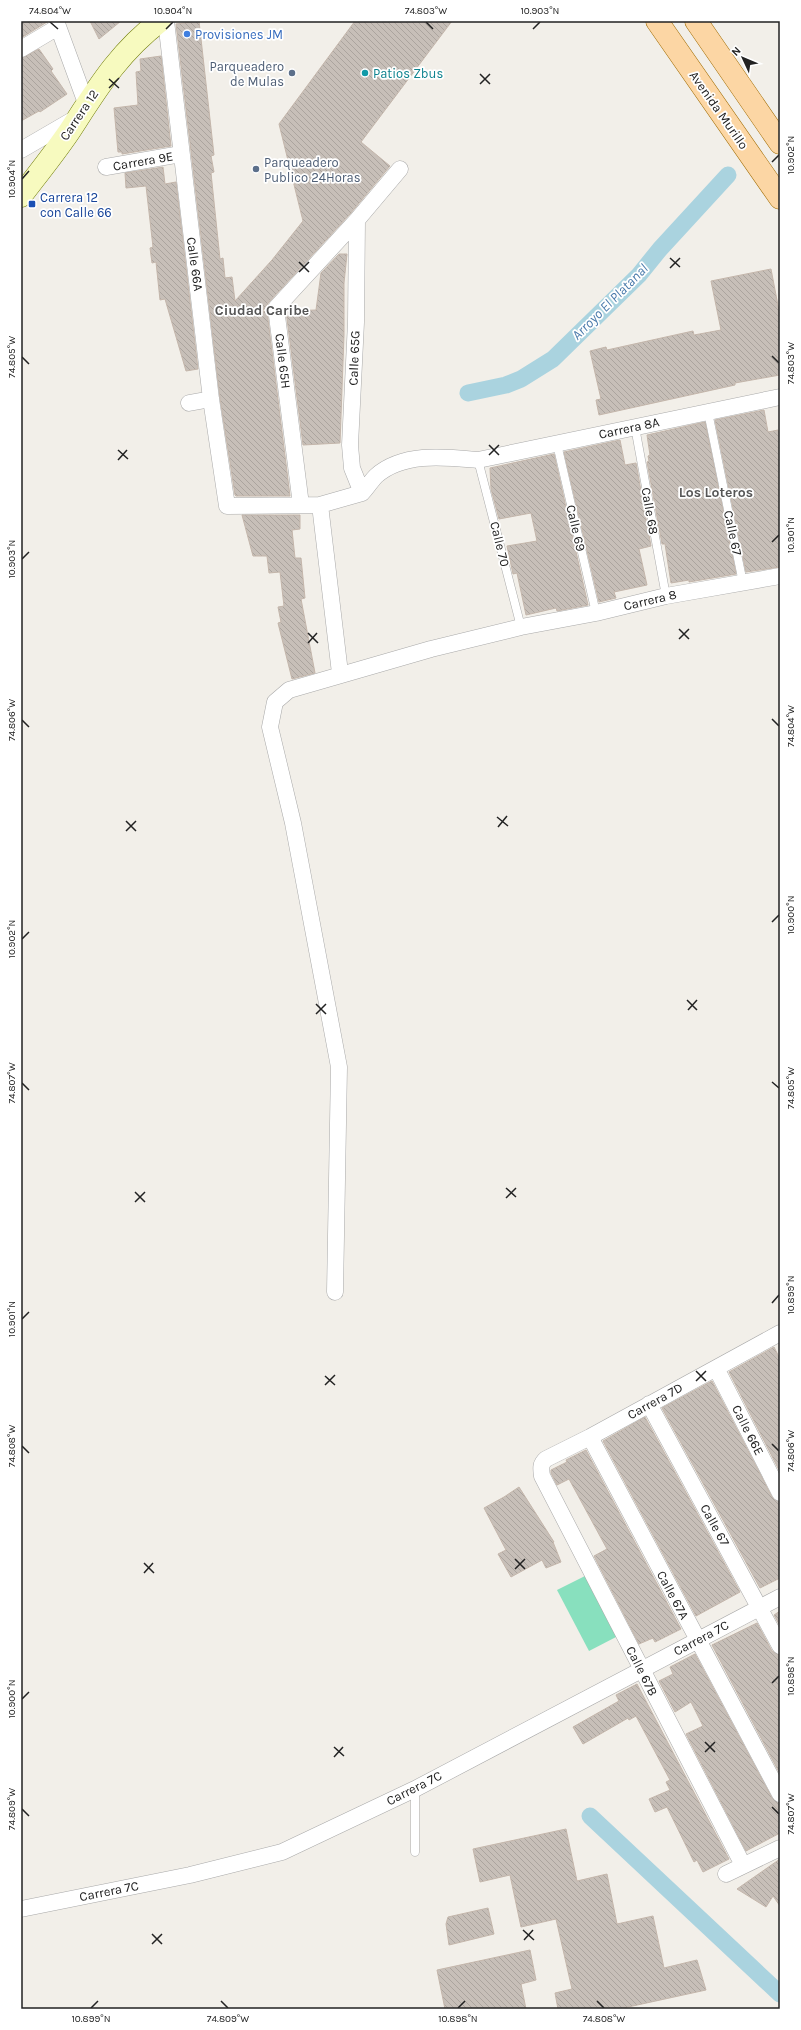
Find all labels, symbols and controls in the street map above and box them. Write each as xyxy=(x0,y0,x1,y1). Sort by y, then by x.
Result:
text: 74.804°W xyxy=(29,5,71,17)
text: 10.904°N xyxy=(154,5,192,17)
text: 74.803°W xyxy=(405,5,447,17)
text: 10.903°N xyxy=(521,5,559,17)
place label: Provisiones JM xyxy=(195,27,283,42)
marker: Provisiones JM xyxy=(182,29,192,39)
north arrow xyxy=(723,38,763,78)
text: N xyxy=(729,44,744,59)
place label: Parqueadero de Mulas xyxy=(209,59,284,89)
place label: Patios Zbus xyxy=(373,66,443,81)
marker: Parqueadero de Mulas xyxy=(287,68,297,78)
marker: Patios Zbus xyxy=(360,68,370,78)
street label: Avenida Murillo xyxy=(686,68,752,152)
street label: Carrera 12 xyxy=(57,87,101,143)
text: 10.902°N xyxy=(785,136,797,174)
street label: Carrera 9E xyxy=(112,148,174,174)
place label: Parqueadero Publico 24Horas xyxy=(264,155,361,185)
text: 10.904°N xyxy=(6,160,18,198)
marker: Parqueadero Publico 24Horas xyxy=(251,164,261,174)
place label: Carrera 12 con Calle 66 xyxy=(40,190,112,220)
marker: Carrera 12 con Calle 66 xyxy=(27,199,37,209)
street label: Calle 66A xyxy=(184,236,206,293)
water label: Arroyo El Platanal xyxy=(568,260,652,344)
district label: Ciudad Caribe xyxy=(215,302,309,319)
street label: Calle 65G xyxy=(346,330,362,386)
street label: Calle 65H xyxy=(272,332,294,390)
text: 74.805°W xyxy=(6,336,18,378)
text: 74.803°W xyxy=(785,342,797,384)
street label: Carrera 8A xyxy=(597,414,661,442)
district label: Los Loteros xyxy=(679,484,753,501)
street label: Calle 68 xyxy=(638,486,662,536)
street label: Calle 69 xyxy=(563,503,589,553)
street label: Calle 67 xyxy=(721,509,745,557)
text: 10.901°N xyxy=(785,517,797,553)
street label: Calle 70 xyxy=(487,520,513,568)
text: 10.903°N xyxy=(6,540,18,578)
street label: Carrera 8 xyxy=(622,587,678,613)
text: 74.806°W xyxy=(6,699,18,741)
text: 74.804°W xyxy=(785,705,797,747)
text: 10.900°N xyxy=(785,896,797,934)
text: 10.902°N xyxy=(6,920,18,958)
text: 74.807°W xyxy=(6,1062,18,1104)
text: 74.805°W xyxy=(785,1067,797,1109)
text: 10.899°N xyxy=(785,1275,797,1315)
text: 10.901°N xyxy=(6,1301,18,1337)
street label: Carrera 7D xyxy=(625,1380,685,1422)
street label: Calle 66E xyxy=(729,1402,767,1458)
text: 74.808°W xyxy=(6,1425,18,1467)
text: 74.806°W xyxy=(785,1430,797,1472)
street label: Calle 67 xyxy=(697,1501,733,1549)
street label: Calle 67A xyxy=(654,1568,692,1622)
street label: Carrera 7C xyxy=(671,1617,731,1659)
street label: Calle 67B xyxy=(623,1644,661,1698)
text: 10.898°N xyxy=(785,1656,797,1696)
text: 10.900°N xyxy=(6,1680,18,1718)
street label: Carrera 7C xyxy=(384,1768,444,1808)
text: 74.809°W xyxy=(6,1788,18,1830)
text: 74.807°W xyxy=(785,1793,797,1835)
street label: Carrera 7C xyxy=(78,1878,140,1904)
text: 10.899°N xyxy=(71,2013,111,2025)
text: 74.809°W xyxy=(207,2013,249,2025)
text: 10.898°N xyxy=(438,2013,478,2025)
text: 74.808°W xyxy=(583,2013,625,2025)

